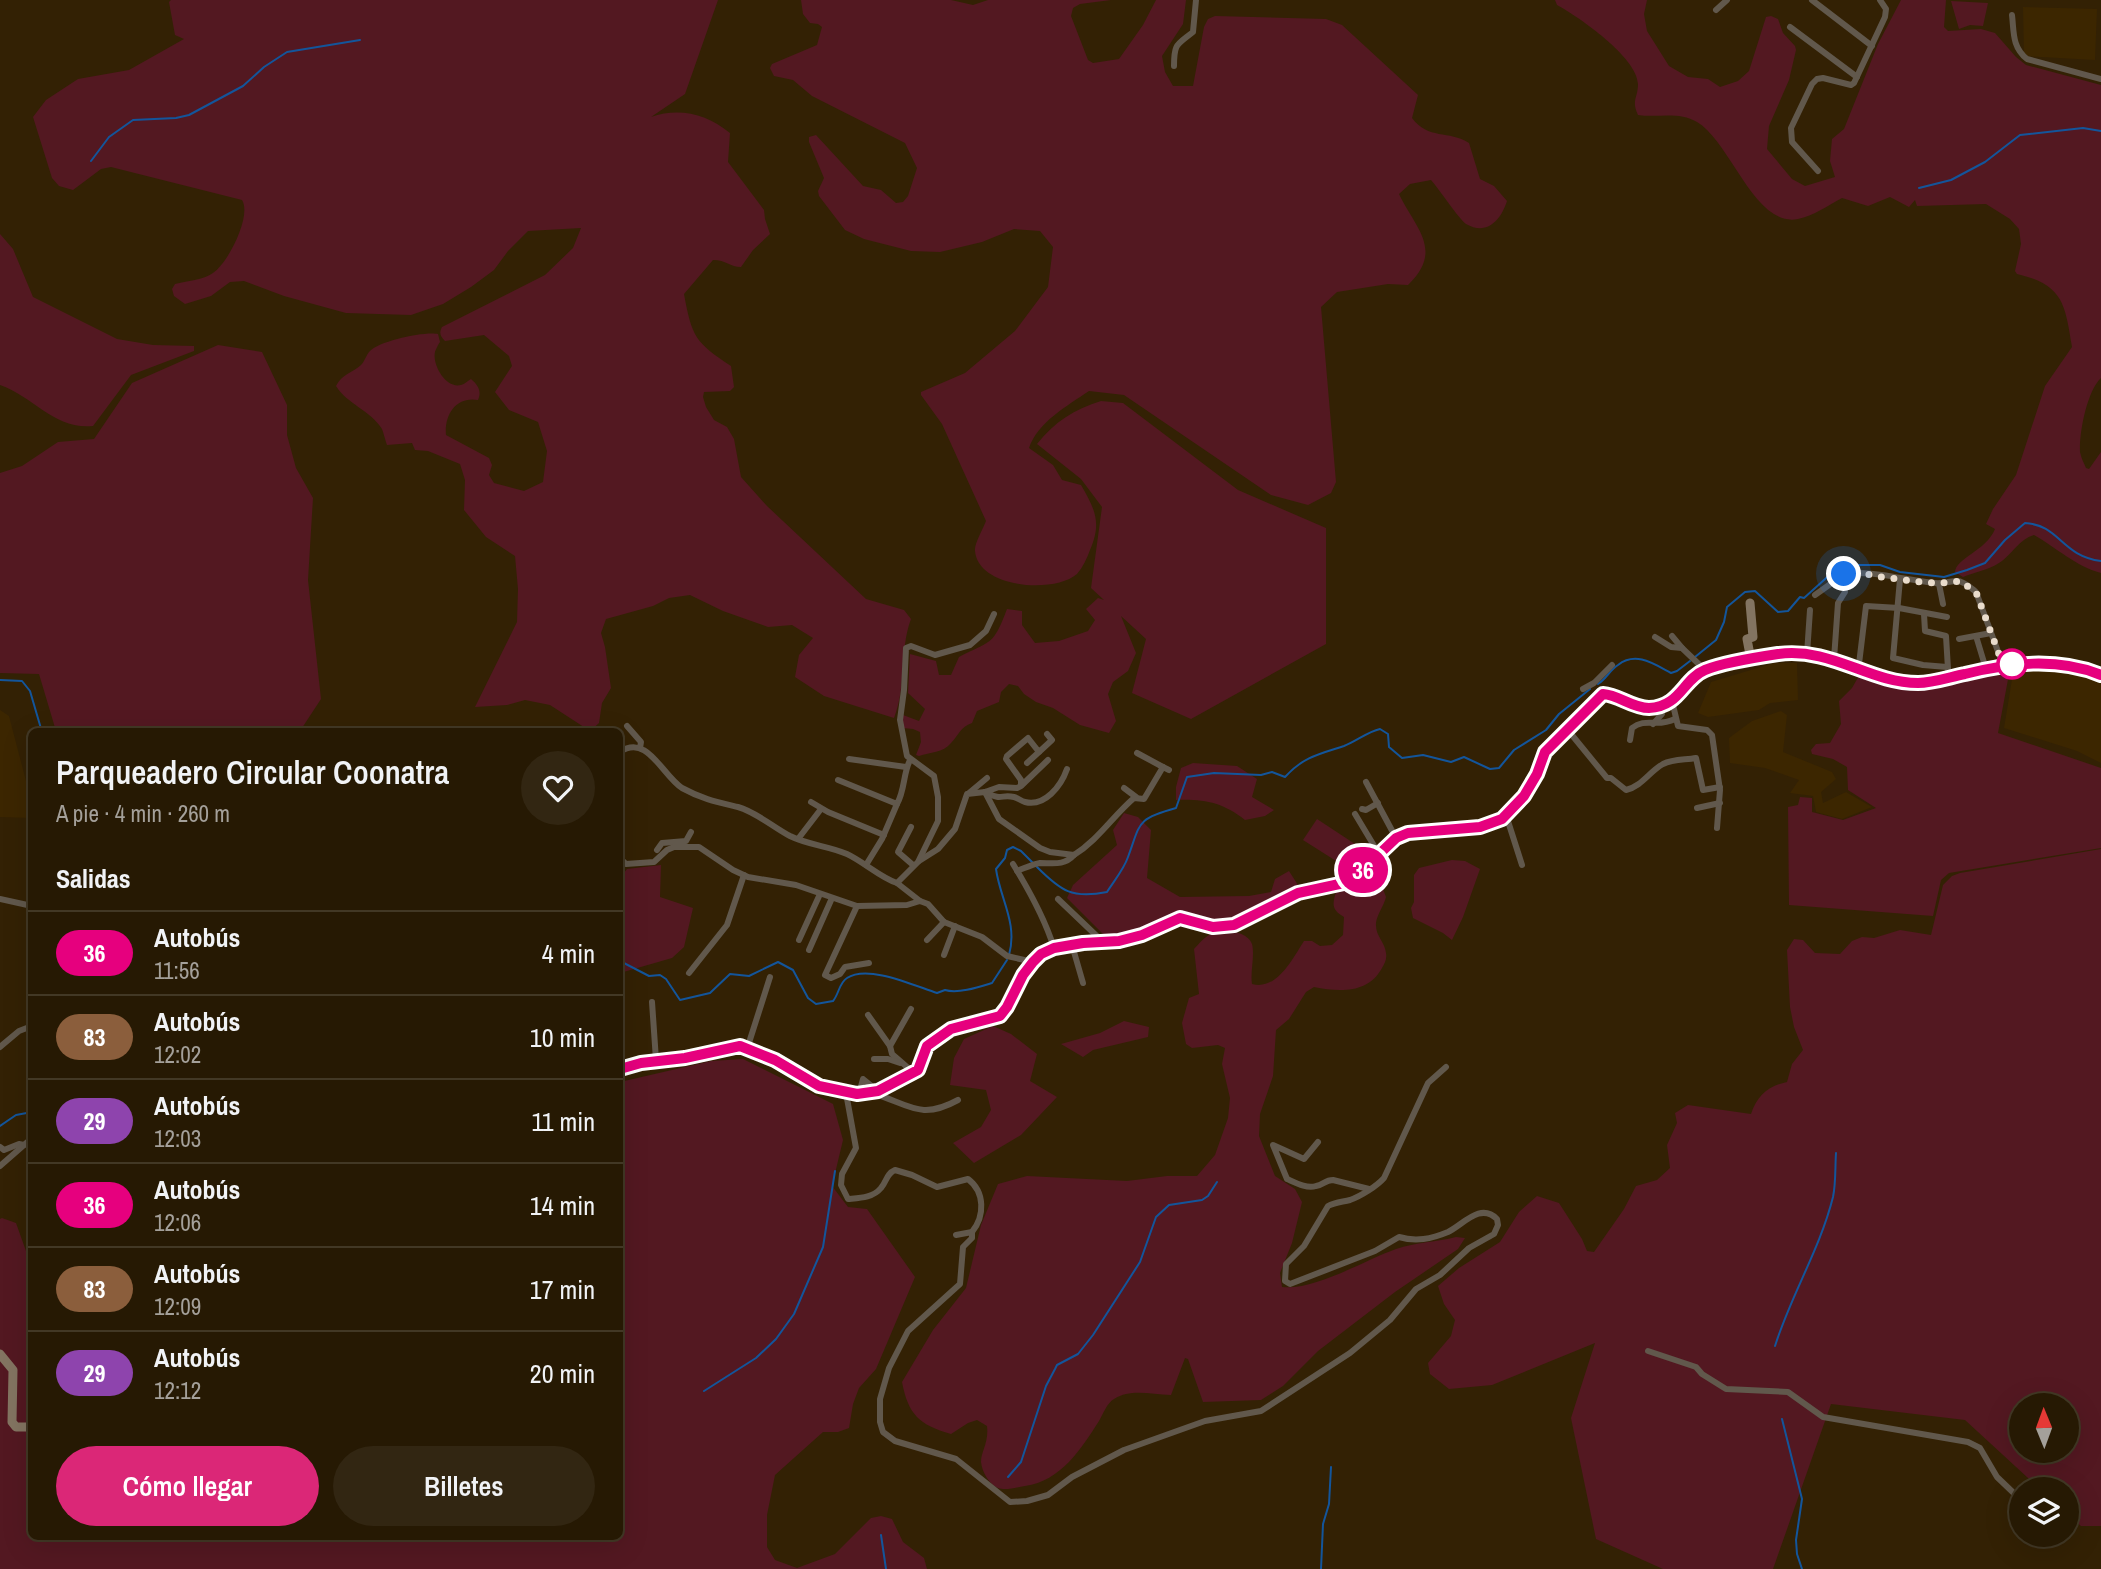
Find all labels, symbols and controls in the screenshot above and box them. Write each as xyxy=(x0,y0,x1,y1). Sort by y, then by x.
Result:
your location xyxy=(1826,556,1861,591)
unlabelled marker xyxy=(1997,649,2027,679)
text: Parqueadero Circular Coonatra xyxy=(56,750,449,794)
button: heart xyxy=(521,751,595,825)
text: A pie · 4 min · 260 m xyxy=(56,798,230,829)
line badge: 36 xyxy=(1332,847,1394,893)
text: 36 xyxy=(1352,854,1374,886)
text: Salidas xyxy=(56,861,131,896)
text: Autobús xyxy=(154,920,240,955)
text: 4 min xyxy=(542,936,595,971)
text: 36 xyxy=(84,937,105,969)
text: 11:56 xyxy=(154,955,200,986)
text: Autobús xyxy=(154,1004,240,1039)
text: 10 min xyxy=(530,1020,595,1055)
text: 83 xyxy=(84,1021,105,1053)
text: 12:02 xyxy=(154,1039,201,1070)
text: Autobús xyxy=(154,1088,240,1123)
text: 11 min xyxy=(531,1104,595,1139)
text: 29 xyxy=(84,1105,105,1137)
text: 12:03 xyxy=(154,1123,201,1154)
text: Autobús xyxy=(154,1172,240,1207)
text: 14 min xyxy=(530,1188,595,1223)
text: 36 xyxy=(84,1189,105,1221)
text: 12:06 xyxy=(154,1207,201,1238)
text: Autobús xyxy=(154,1256,240,1291)
text: 17 min xyxy=(530,1272,595,1307)
text: 83 xyxy=(84,1273,105,1305)
text: 12:09 xyxy=(154,1291,201,1322)
text: Autobús xyxy=(154,1340,240,1375)
text: 20 min xyxy=(530,1356,595,1391)
text: 29 xyxy=(84,1357,105,1389)
text: 12:12 xyxy=(154,1375,201,1406)
north arrow xyxy=(2009,1393,2079,1463)
map controls xyxy=(2009,1393,2079,1547)
button: Cómo llegar xyxy=(56,1446,319,1526)
button: Billetes xyxy=(333,1446,595,1526)
button: layers xyxy=(2009,1477,2079,1547)

